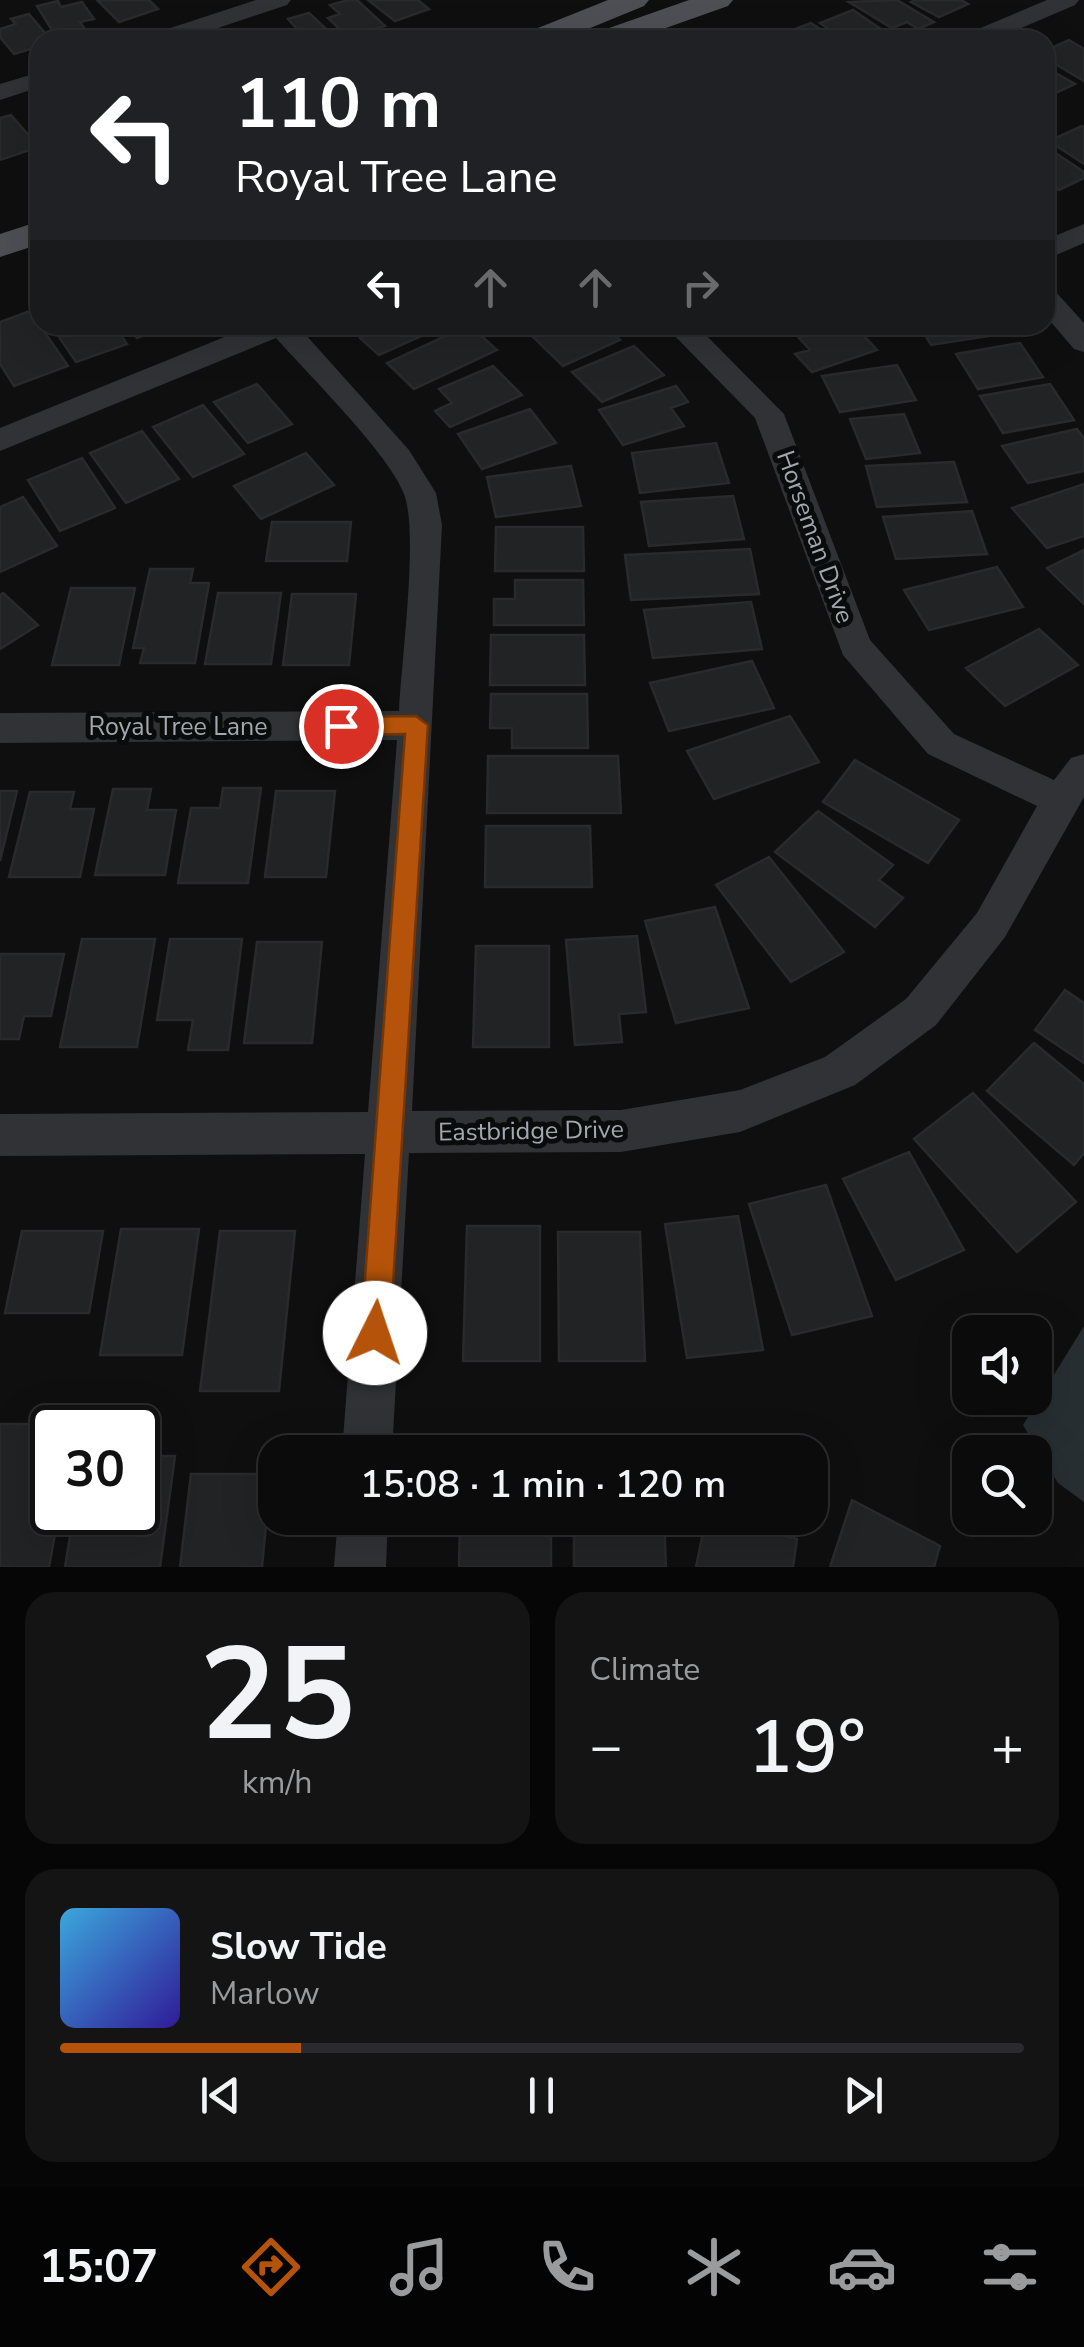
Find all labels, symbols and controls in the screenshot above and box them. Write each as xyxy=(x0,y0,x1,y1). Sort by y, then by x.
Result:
text: 110 m xyxy=(235,56,441,152)
icon: left xyxy=(70,70,200,200)
text: Royal Tree Lane xyxy=(235,147,557,208)
icon: left xyxy=(358,260,413,315)
icon: ahead xyxy=(463,260,518,315)
icon: ahead xyxy=(568,260,623,315)
icon: right xyxy=(673,260,728,315)
street label: Horseman Drive xyxy=(768,446,862,628)
pin xyxy=(299,684,384,769)
icon: arrive xyxy=(314,699,369,754)
street label: Royal Tree Lane xyxy=(88,710,268,744)
street label: Eastbridge Drive xyxy=(438,1112,624,1150)
position arrow xyxy=(323,1281,427,1385)
map controls xyxy=(952,1315,1052,1535)
button: sound xyxy=(952,1315,1052,1415)
speed limit sign: 30 xyxy=(30,1405,160,1535)
button: search xyxy=(952,1435,1052,1535)
text: 15:08 · 1 min · 120 m xyxy=(360,1459,726,1510)
text: 25 xyxy=(199,1607,355,1784)
text: Climate xyxy=(590,1648,700,1691)
text: 19° xyxy=(748,1696,866,1798)
text: − xyxy=(590,1709,623,1784)
text: + xyxy=(991,1709,1024,1784)
text: km/h xyxy=(242,1761,313,1804)
text: Slow Tide xyxy=(210,1921,387,1972)
text: Marlow xyxy=(210,1972,320,2015)
icon: previous xyxy=(193,2068,248,2123)
icon: pause xyxy=(514,2068,569,2123)
icon: next xyxy=(836,2068,891,2123)
icon: directions xyxy=(236,2232,306,2302)
icon: music xyxy=(384,2232,454,2302)
icon: phone xyxy=(532,2232,602,2302)
icon: climate xyxy=(679,2232,749,2302)
icon: car xyxy=(827,2232,897,2302)
icon: filters xyxy=(975,2232,1045,2302)
text: 15:07 xyxy=(39,2237,158,2298)

